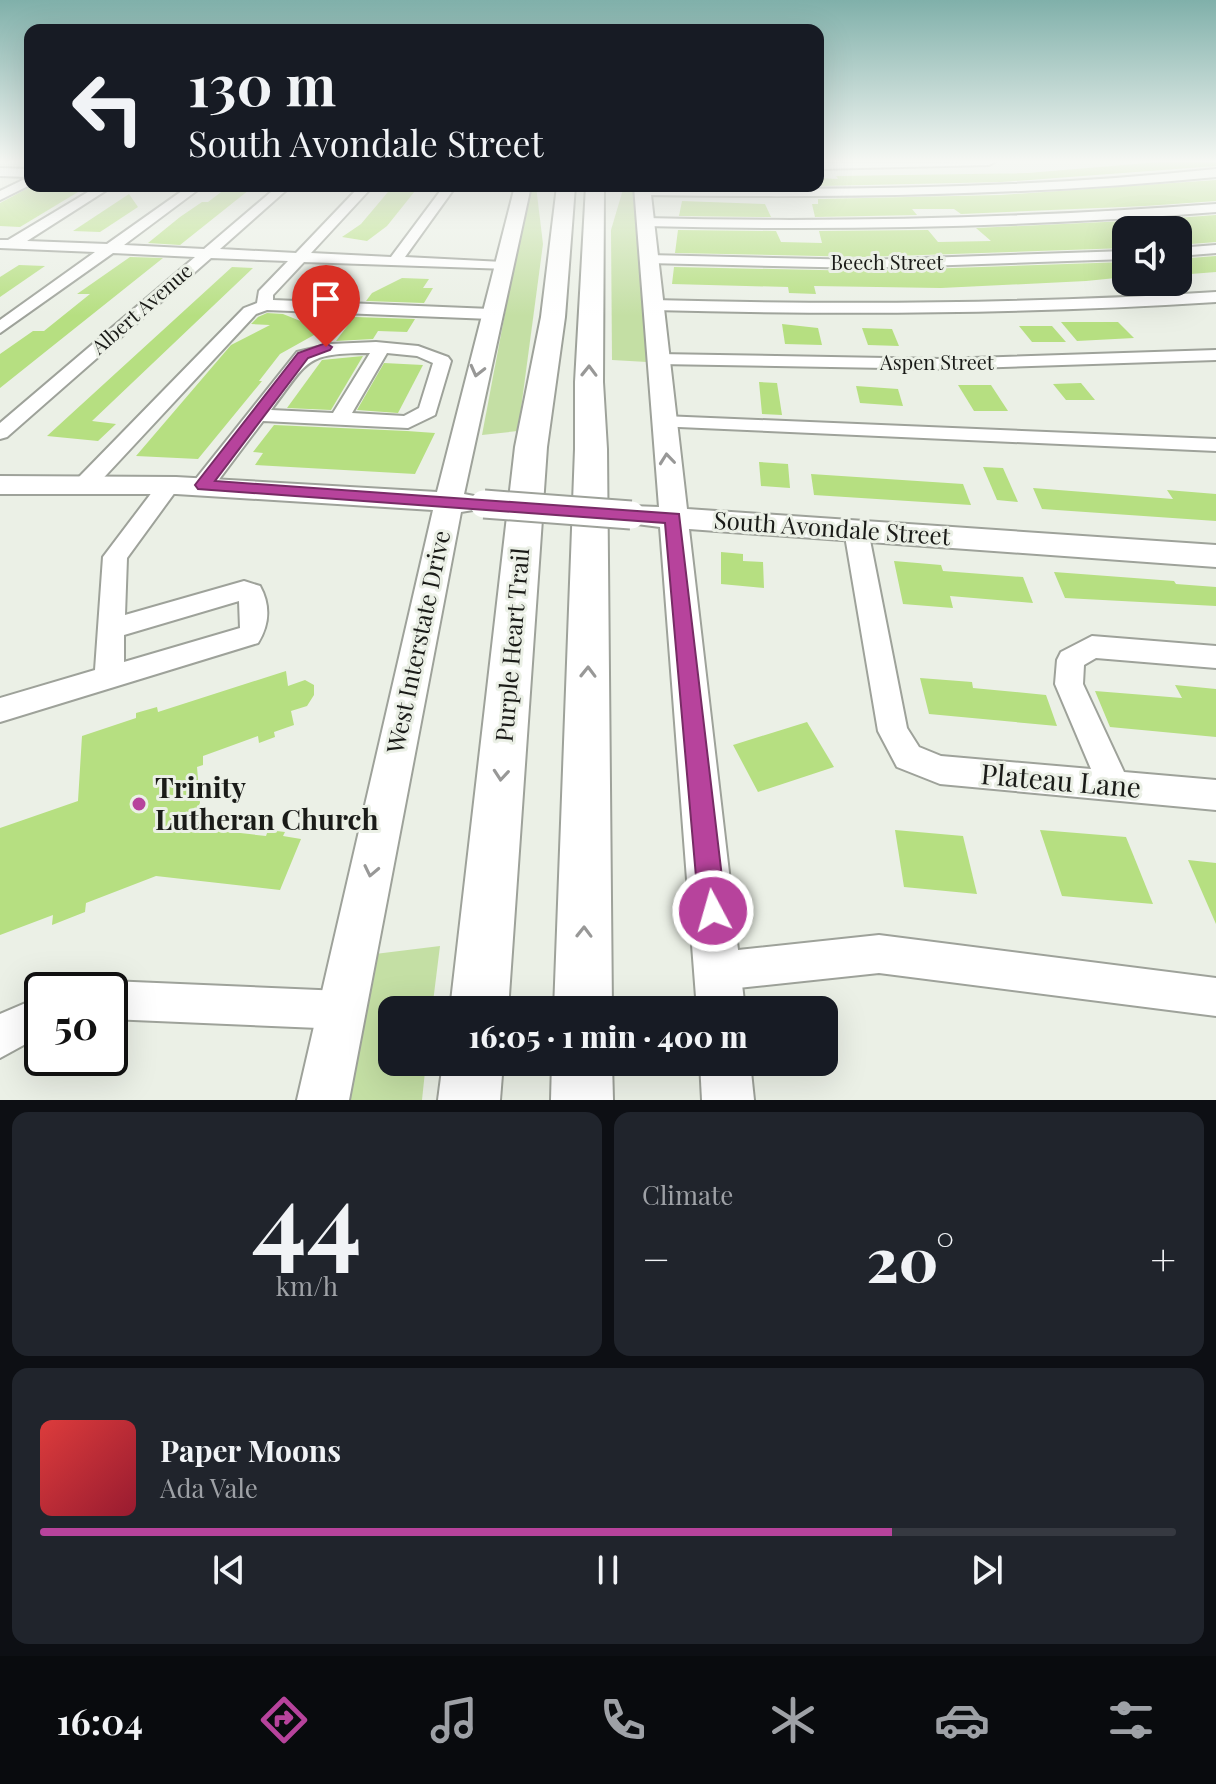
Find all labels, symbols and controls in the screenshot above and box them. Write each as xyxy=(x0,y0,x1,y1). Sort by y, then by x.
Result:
text: 130 m xyxy=(188,46,336,121)
icon: left xyxy=(56,56,160,160)
text: South Avondale Street xyxy=(188,118,544,166)
map controls xyxy=(1112,216,1192,296)
button: sound xyxy=(1112,216,1192,296)
street label: Beech Street xyxy=(831,248,944,275)
street label: Albert Avenue xyxy=(84,256,197,360)
pin xyxy=(292,265,360,347)
icon: arrive xyxy=(304,277,348,321)
street label: Aspen Street xyxy=(879,348,995,375)
one-way arrow xyxy=(470,363,487,377)
one-way arrow xyxy=(580,364,598,377)
one-way arrow xyxy=(659,452,676,465)
street label: South Avondale Street xyxy=(713,503,952,551)
street label: West Interstate Drive xyxy=(378,527,456,757)
street label: Purple Heart Trail xyxy=(487,546,535,743)
one-way arrow xyxy=(579,665,597,678)
street label: Plateau Lane xyxy=(980,754,1143,805)
place label: Trinity Lutheran Church xyxy=(155,768,379,837)
one-way arrow xyxy=(493,769,510,782)
marker: Trinity Lutheran Church xyxy=(130,795,148,813)
one-way arrow xyxy=(363,864,380,878)
position arrow xyxy=(671,869,755,953)
one-way arrow xyxy=(575,925,593,938)
speed limit sign: 50 xyxy=(24,972,128,1076)
text: 16:05 · 1 min · 400 m xyxy=(469,1016,747,1056)
text: 44 xyxy=(252,1146,362,1285)
text: Climate xyxy=(642,1177,733,1212)
text: 20° xyxy=(866,1217,954,1297)
text: − xyxy=(642,1228,670,1287)
text: + xyxy=(1150,1228,1176,1287)
text: km/h xyxy=(276,1268,338,1303)
text: Paper Moons xyxy=(160,1430,341,1470)
text: Ada Vale xyxy=(160,1470,258,1505)
icon: previous xyxy=(207,1548,251,1592)
icon: pause xyxy=(586,1548,630,1592)
icon: next xyxy=(965,1548,1009,1592)
icon: directions xyxy=(256,1692,312,1748)
icon: music xyxy=(426,1692,482,1748)
icon: phone xyxy=(595,1692,651,1748)
icon: climate xyxy=(765,1692,821,1748)
icon: car xyxy=(934,1692,990,1748)
icon: filters xyxy=(1103,1692,1159,1748)
text: 16:04 xyxy=(57,1696,143,1744)

